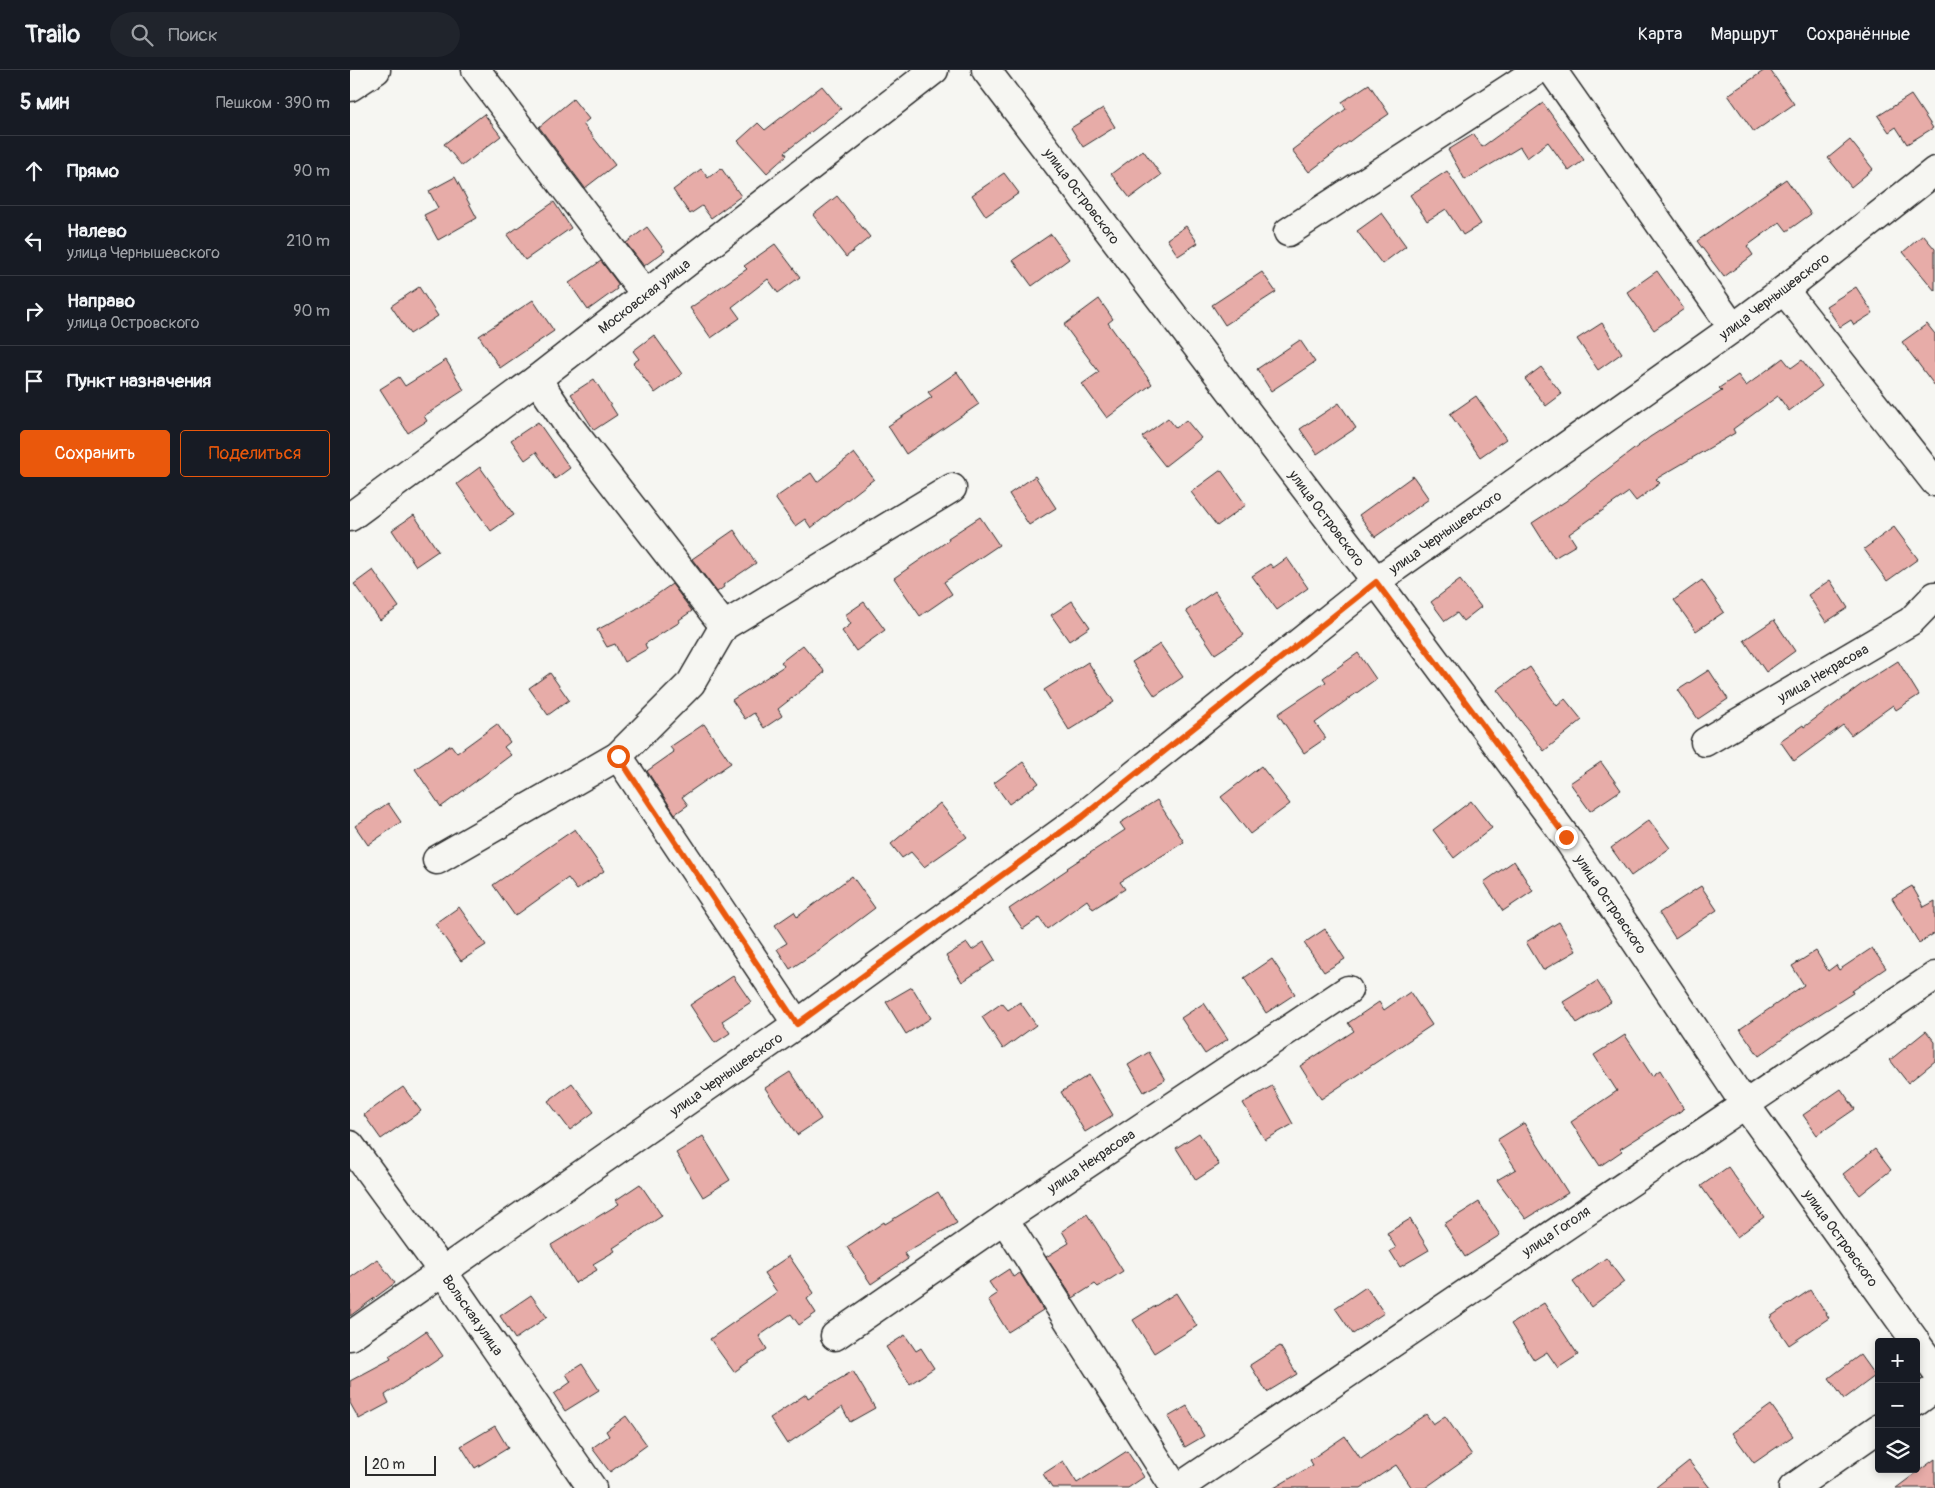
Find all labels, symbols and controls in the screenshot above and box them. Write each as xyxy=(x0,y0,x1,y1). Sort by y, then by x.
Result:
search box xyxy=(110,12,460,57)
text: Trailo xyxy=(25,20,80,49)
icon: search xyxy=(128,21,156,49)
text: Поиск xyxy=(168,23,218,47)
text: Карта xyxy=(1638,23,1682,46)
text: Маршрут xyxy=(1710,23,1778,46)
text: Сохранённые xyxy=(1806,23,1910,46)
text: 5 мин xyxy=(20,89,70,116)
text: Пешком · 390 m xyxy=(216,93,330,113)
street label: улица Островского xyxy=(1039,144,1124,248)
icon: ahead xyxy=(20,157,48,185)
text: Прямо xyxy=(67,159,119,183)
text: 90 m xyxy=(293,161,330,181)
text: Налево xyxy=(67,219,127,243)
icon: left xyxy=(20,227,48,255)
text: 210 m xyxy=(286,231,330,251)
text: улица Чернышевского xyxy=(67,243,220,263)
street label: улица Чернышевского xyxy=(1715,249,1833,344)
street label: Московская улица xyxy=(595,255,694,337)
text: Направо xyxy=(67,289,135,313)
icon: right xyxy=(20,297,48,325)
text: 90 m xyxy=(293,301,330,321)
text: улица Островского xyxy=(67,313,199,333)
icon: arrive xyxy=(20,367,48,395)
text: Пункт назначения xyxy=(67,369,211,393)
button: Сохранить xyxy=(20,430,170,477)
button: Поделиться xyxy=(180,430,330,477)
street label: улица Островского xyxy=(1284,466,1369,570)
street label: улица Чернышевского xyxy=(1385,487,1505,578)
street label: улица Некрасова xyxy=(1774,641,1872,707)
route start xyxy=(607,745,630,768)
route end xyxy=(1555,826,1578,849)
street label: улица Островского xyxy=(1571,851,1650,957)
street label: улица Чернышевского xyxy=(666,1029,786,1120)
street label: улица Некрасова xyxy=(1043,1126,1138,1198)
street label: улица Островского xyxy=(1799,1186,1882,1291)
street label: улица Гоголя xyxy=(1518,1202,1594,1261)
street label: Вольская улица xyxy=(439,1272,507,1359)
map controls xyxy=(1875,1338,1920,1473)
button: + xyxy=(1875,1338,1920,1383)
button: − xyxy=(1875,1383,1920,1428)
button: layers xyxy=(1875,1428,1920,1473)
scale bar xyxy=(365,1453,436,1476)
text: 20 m xyxy=(372,1456,405,1473)

